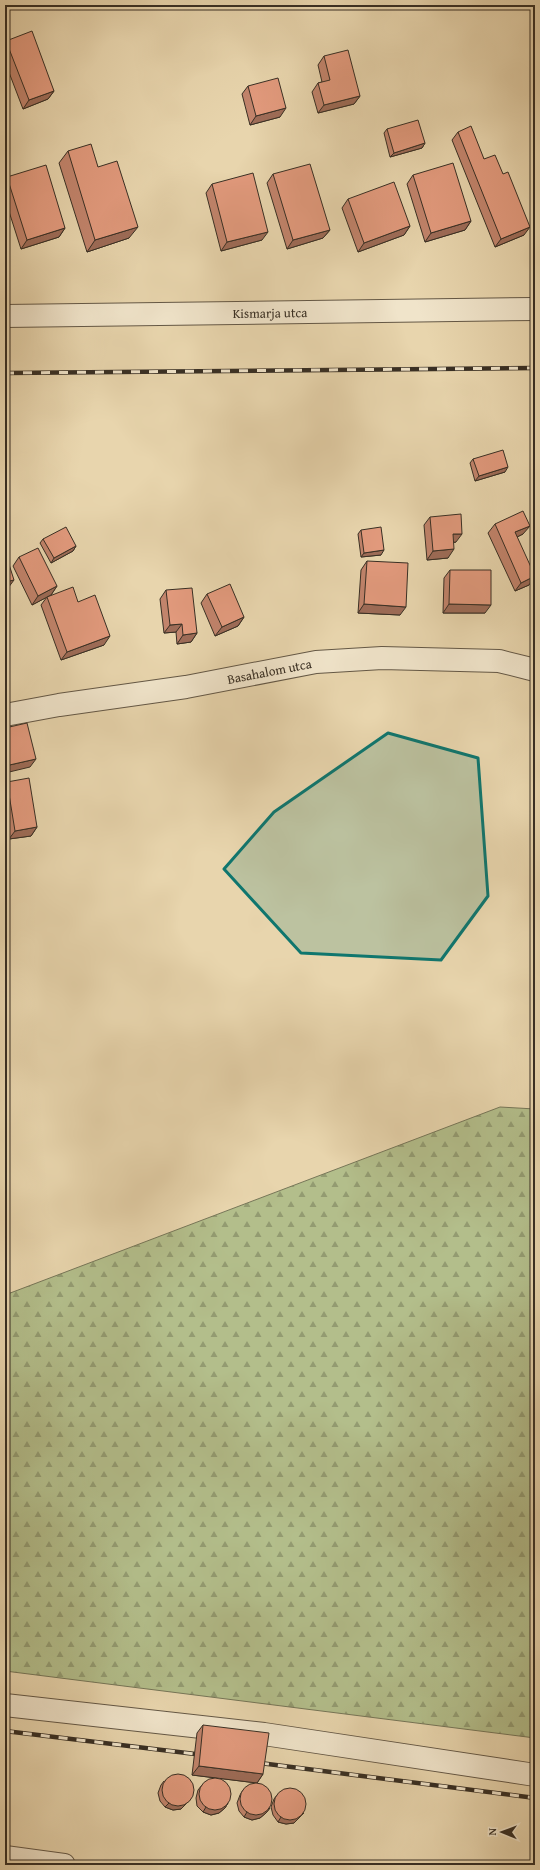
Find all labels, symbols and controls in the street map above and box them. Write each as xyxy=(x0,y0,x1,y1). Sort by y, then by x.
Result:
street label: Kismarja utca xyxy=(232,303,308,323)
street label: Basahalom utca xyxy=(226,654,314,689)
north arrow xyxy=(482,1812,522,1852)
text: N xyxy=(484,1827,500,1836)

